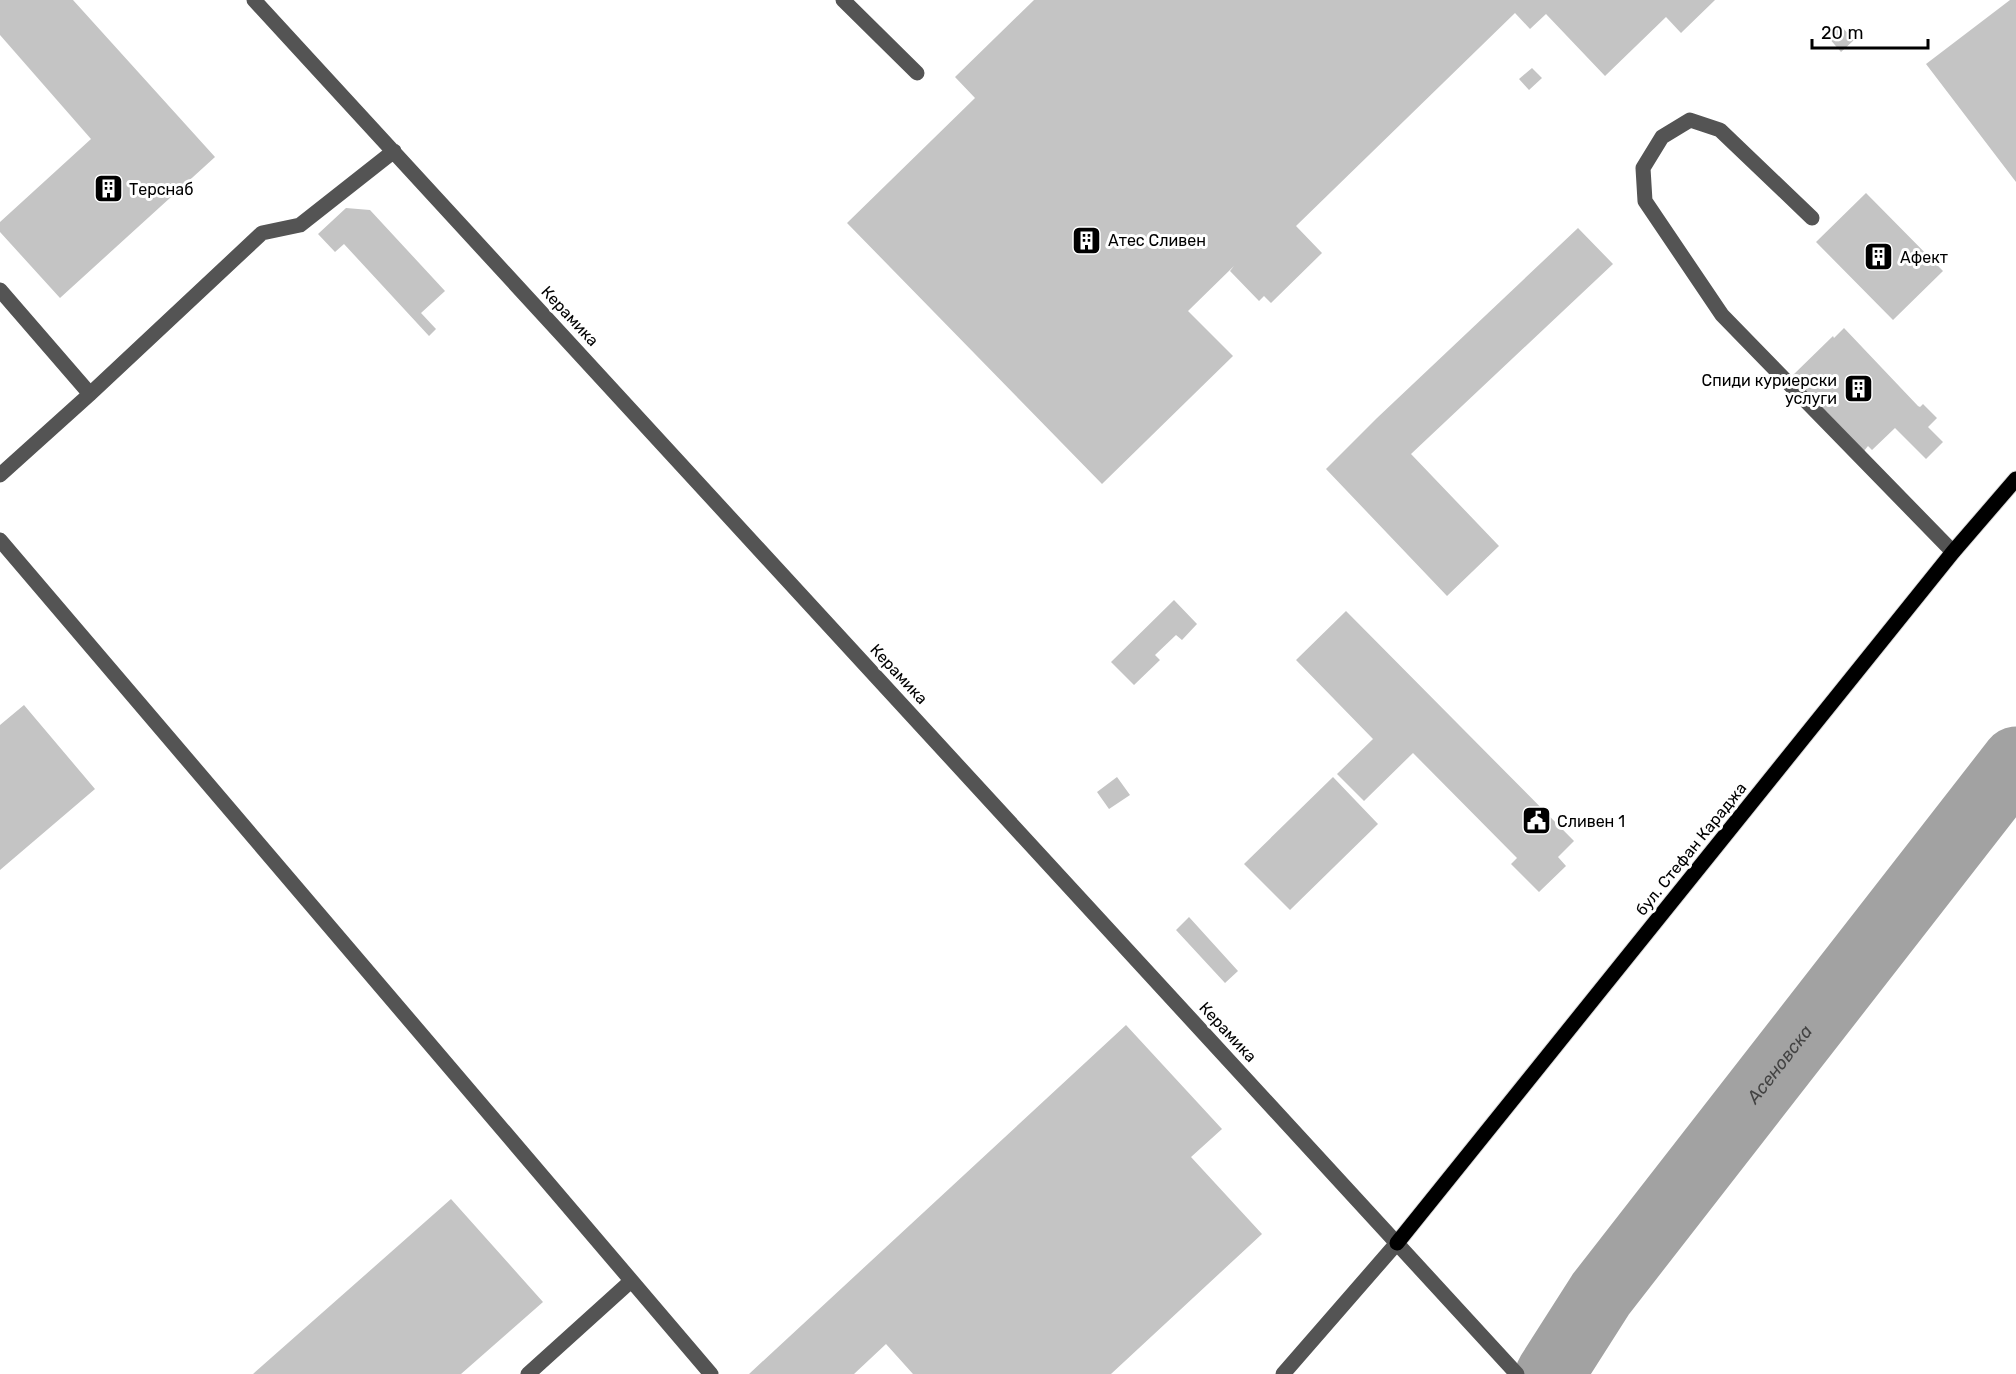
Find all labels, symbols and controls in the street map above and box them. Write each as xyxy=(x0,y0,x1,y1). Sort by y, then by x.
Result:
scale bar xyxy=(1812,12,1928,50)
text: 20 m xyxy=(1821,22,1863,44)
building icon: Терснаб xyxy=(92,173,124,205)
place label: Терснаб xyxy=(129,180,193,199)
building icon: Атес Сливен xyxy=(1071,224,1103,256)
place label: Атес Сливен xyxy=(1108,231,1206,250)
building icon: Афект xyxy=(1863,241,1895,273)
place label: Афект xyxy=(1900,248,1948,267)
street label: Керамика xyxy=(537,282,603,350)
place label: Спиди куриерски услуги xyxy=(1702,371,1837,408)
building icon: Спиди куриерски услуги xyxy=(1842,373,1874,405)
street label: Керамика xyxy=(866,640,932,708)
street label: бул. Стефан Караджа xyxy=(1632,779,1750,919)
public building icon: Сливен 1 xyxy=(1520,805,1552,837)
place label: Сливен 1 xyxy=(1557,812,1625,831)
street label: Керамика xyxy=(1195,998,1261,1066)
water label: Асеновска xyxy=(1742,1020,1818,1109)

